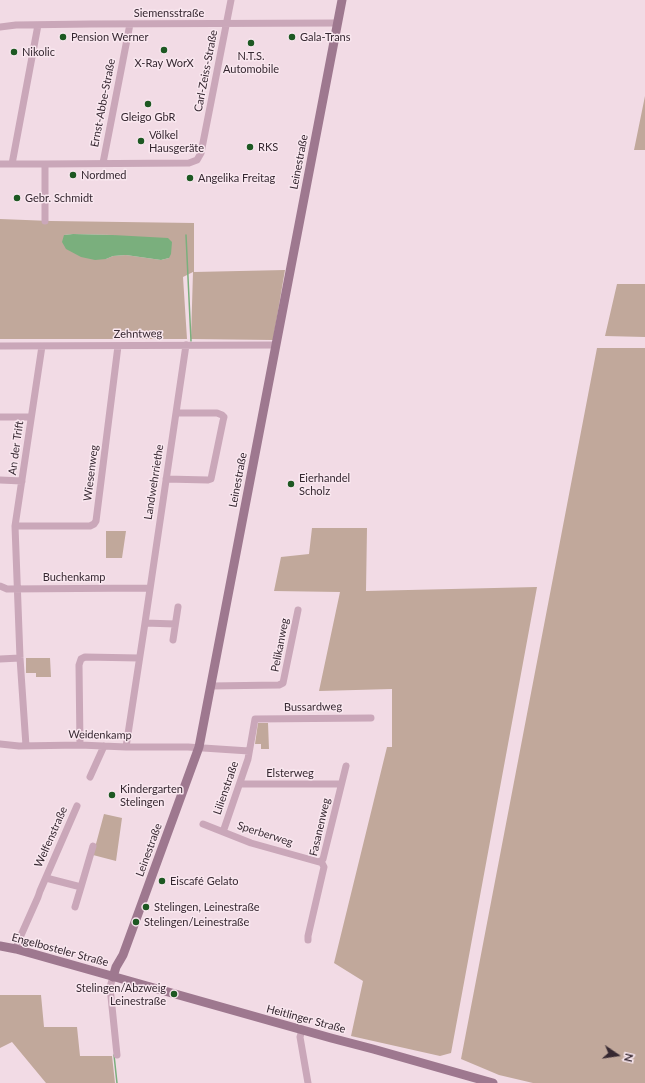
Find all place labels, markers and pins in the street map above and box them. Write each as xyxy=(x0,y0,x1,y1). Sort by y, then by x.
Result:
place label: Pension Werner xyxy=(71,30,148,44)
place label: Gala-Trans xyxy=(300,30,351,44)
marker: Pension Werner xyxy=(58,32,68,42)
marker: Gala-Trans xyxy=(287,32,297,42)
marker: N.T.S. Automobile xyxy=(246,38,256,48)
place label: Nikolic xyxy=(22,45,55,59)
marker: X-Ray WorX xyxy=(159,45,169,55)
marker: Nikolic xyxy=(9,47,19,57)
place label: N.T.S. Automobile xyxy=(223,49,279,75)
place label: X-Ray WorX xyxy=(134,56,194,70)
marker: Gleigo GbR xyxy=(143,99,153,109)
place label: Gleigo GbR xyxy=(121,110,175,124)
place label: Völkel Hausgeräte xyxy=(149,128,204,154)
marker: Völkel Hausgeräte xyxy=(136,136,146,146)
place label: RKS xyxy=(258,140,278,154)
marker: RKS xyxy=(245,142,255,152)
place label: Nordmed xyxy=(81,168,126,182)
marker: Nordmed xyxy=(68,170,78,180)
place label: Angelika Freitag xyxy=(198,171,275,185)
marker: Angelika Freitag xyxy=(185,173,195,183)
place label: Gebr. Schmidt xyxy=(25,191,93,205)
marker: Gebr. Schmidt xyxy=(12,193,22,203)
place label: Eierhandel Scholz xyxy=(299,471,350,497)
marker: Eierhandel Scholz xyxy=(286,479,296,489)
place label: Kindergarten Stelingen xyxy=(120,782,183,808)
marker: Kindergarten Stelingen xyxy=(107,790,117,800)
place label: Eiscafé Gelato xyxy=(170,874,239,888)
marker: Eiscafé Gelato xyxy=(157,876,167,886)
place label: Stelingen, Leinestraße xyxy=(154,900,260,914)
marker: Stelingen, Leinestraße xyxy=(141,902,151,912)
place label: Stelingen/Leinestraße xyxy=(144,915,249,929)
marker: Stelingen/Leinestraße xyxy=(131,917,141,927)
place label: Stelingen/Abzweig Leinestraße xyxy=(76,981,166,1007)
marker: Stelingen/Abzweig Leinestraße xyxy=(169,989,179,999)

